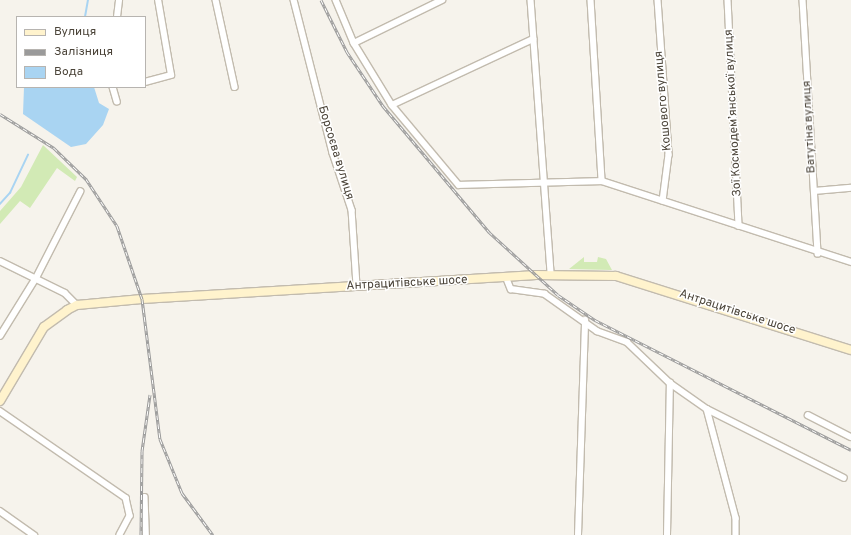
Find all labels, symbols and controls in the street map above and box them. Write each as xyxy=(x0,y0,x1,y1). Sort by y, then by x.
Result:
legend xyxy=(16,16,146,88)
text: Вулиця xyxy=(54,24,96,40)
street label: Зої Космодем’янської вулиця xyxy=(722,29,746,197)
text: Залізниця xyxy=(54,44,113,60)
street label: Кошового вулиця xyxy=(652,50,676,152)
text: Вода xyxy=(54,64,83,80)
street label: Ватутіна вулиця xyxy=(800,80,820,174)
street label: Борсоєва вулиця xyxy=(314,104,356,202)
street label: Антрацитівське шосе xyxy=(346,274,468,294)
street label: Антрацитівське шосе xyxy=(677,287,797,339)

